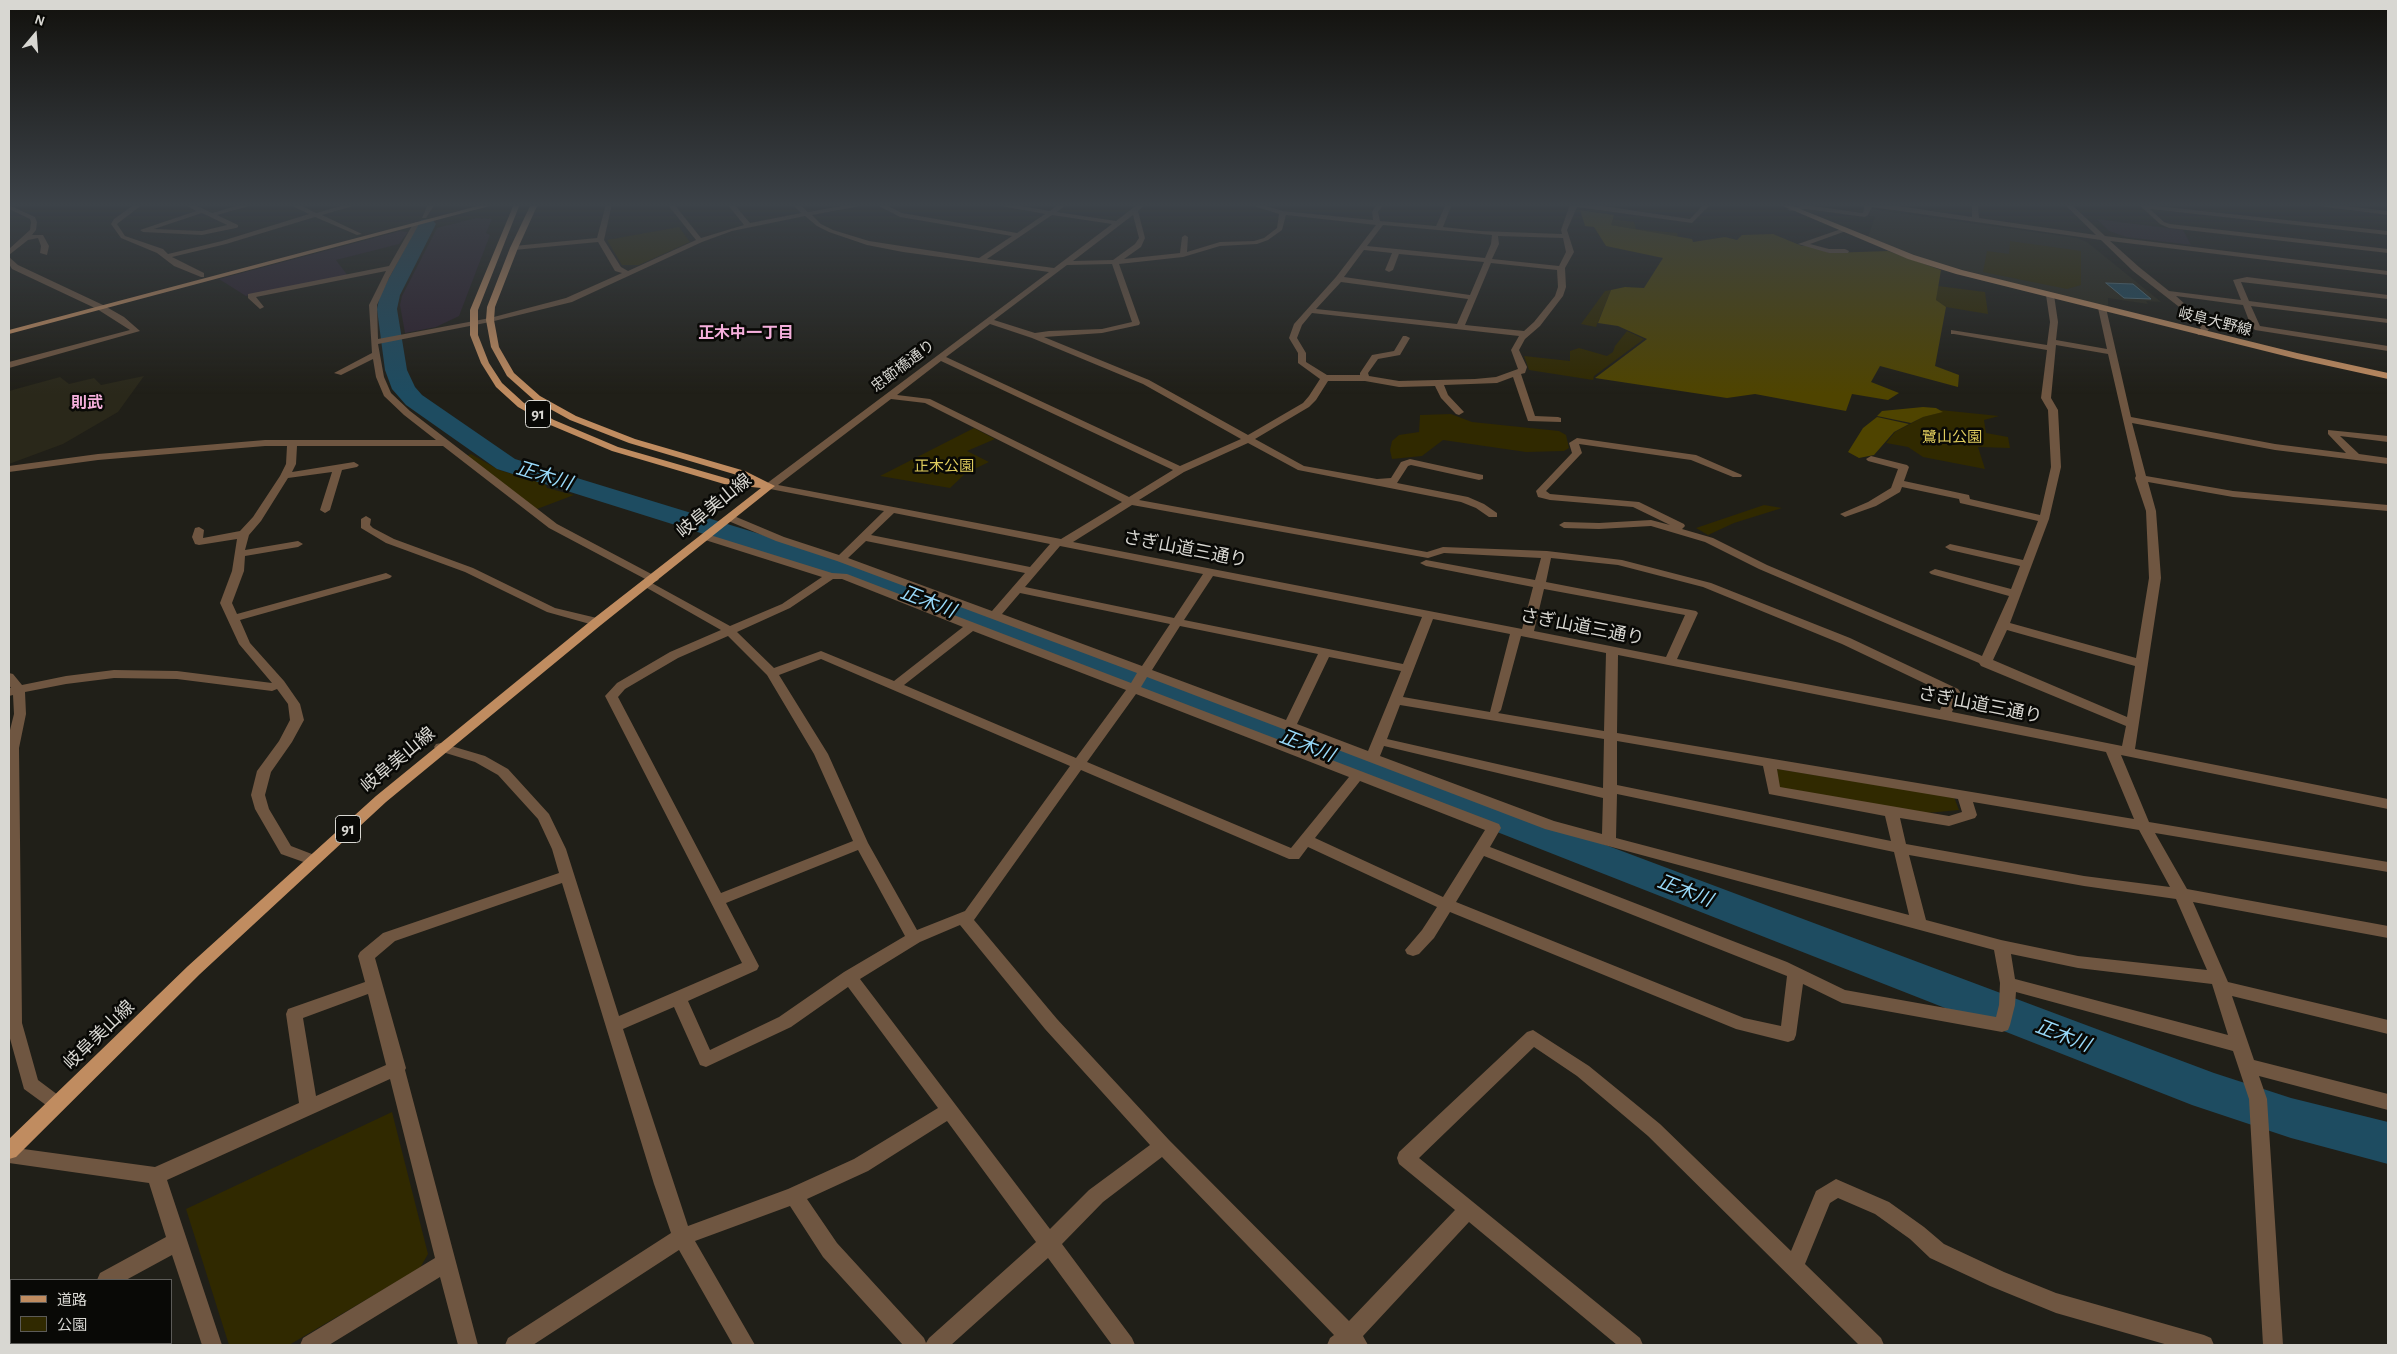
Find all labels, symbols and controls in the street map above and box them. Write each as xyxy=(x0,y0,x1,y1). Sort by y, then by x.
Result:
north arrow xyxy=(10,10,60,60)
text: N xyxy=(33,13,46,29)
street label: 岐阜大野線 xyxy=(2176,304,2254,340)
district label: 正木中一丁目 xyxy=(698,323,794,343)
street label: 忠節橋通り xyxy=(868,336,938,396)
district label: 則武 xyxy=(71,393,103,413)
road number: 91 xyxy=(526,400,550,428)
park label: 鷺山公園 xyxy=(1922,428,1982,446)
water label: 正木川 xyxy=(513,457,575,495)
park label: 正木公園 xyxy=(914,457,974,475)
street label: 岐阜美山線 xyxy=(672,469,756,543)
street label: さぎ山道三通り xyxy=(1121,526,1249,572)
water label: 正木川 xyxy=(897,581,959,623)
street label: さぎ山道三通り xyxy=(1518,604,1646,650)
street label: さぎ山道三通り xyxy=(1916,682,2044,728)
street label: 岐阜美山線 xyxy=(357,723,439,797)
water label: 正木川 xyxy=(1276,725,1338,767)
road number: 91 xyxy=(336,816,360,842)
water label: 正木川 xyxy=(1654,870,1716,912)
street label: 岐阜美山線 xyxy=(59,996,139,1074)
water label: 正木川 xyxy=(2032,1015,2094,1057)
legend xyxy=(10,1279,172,1344)
text: 道路 xyxy=(57,1293,87,1308)
text: 公園 xyxy=(57,1318,87,1333)

